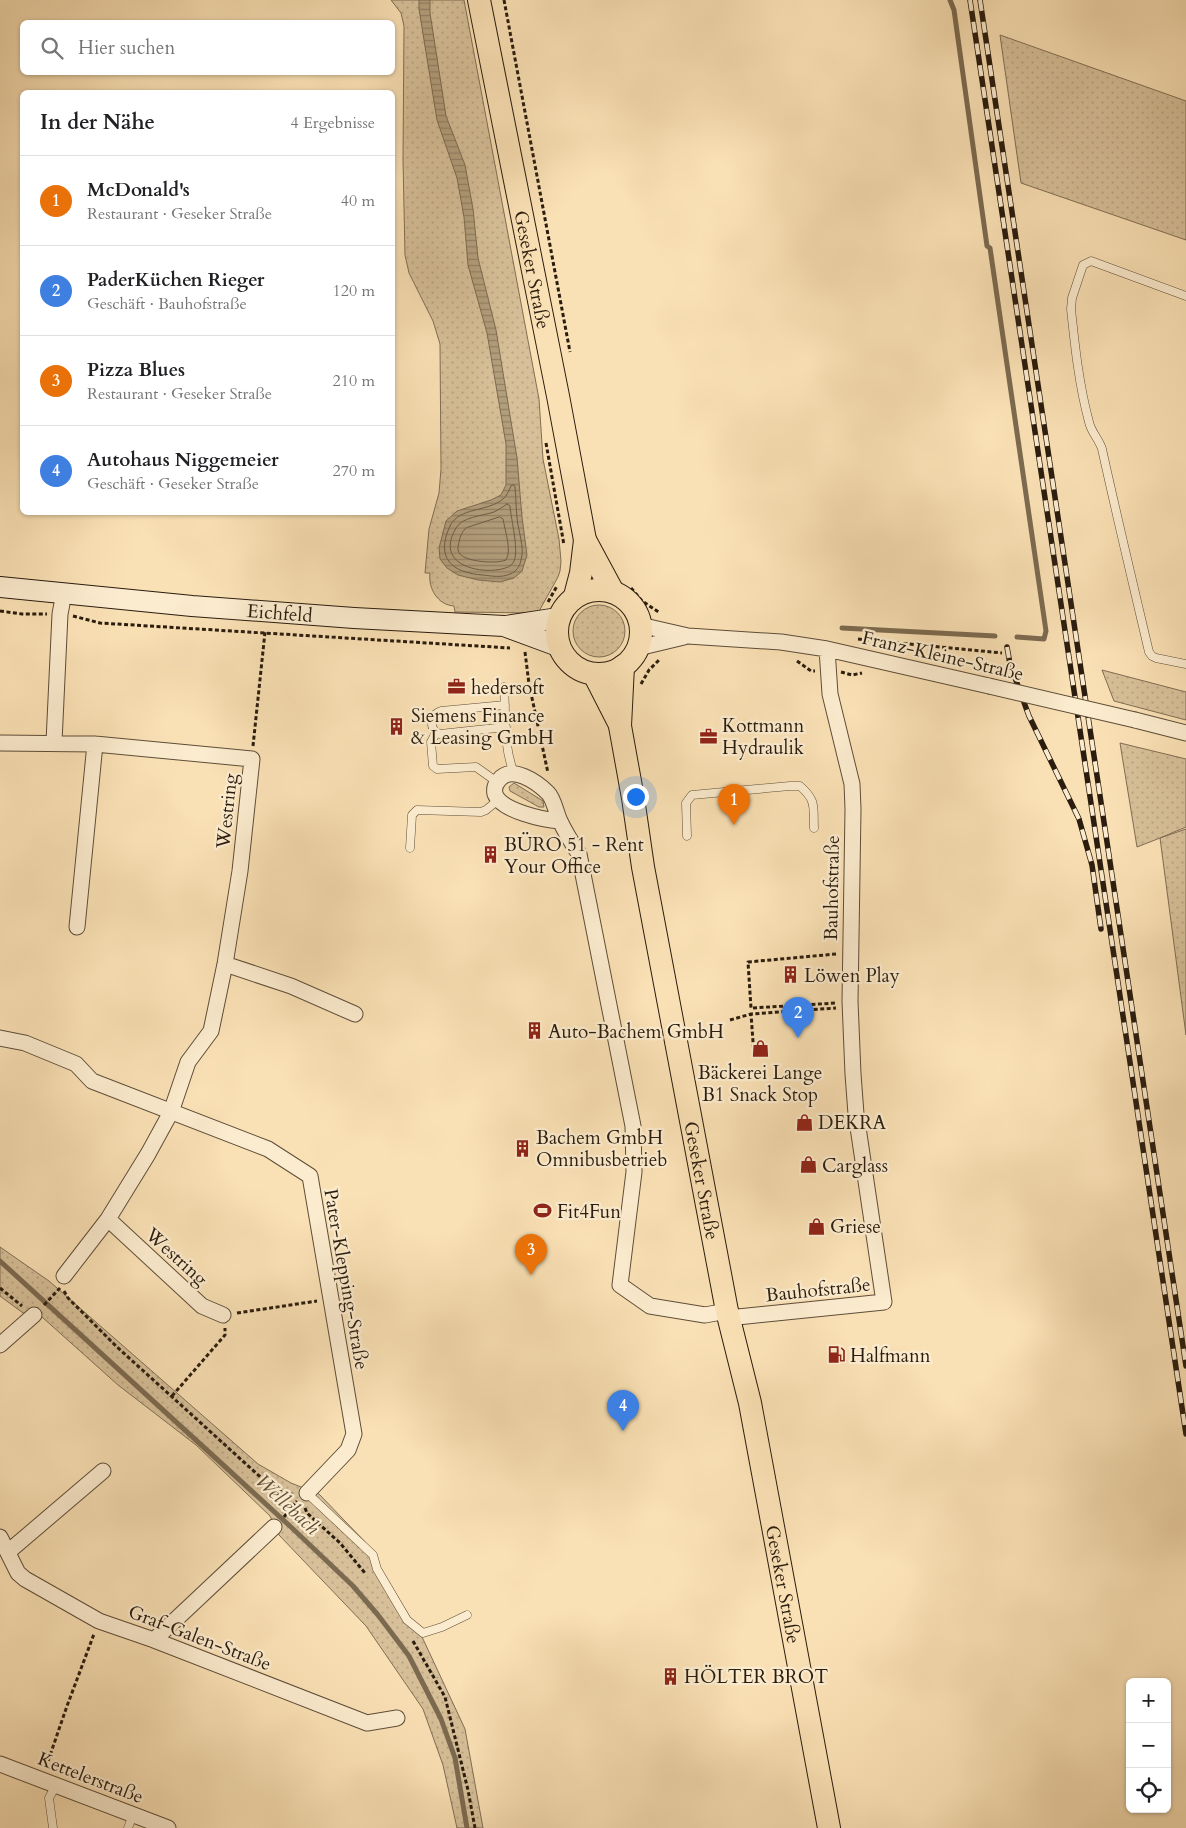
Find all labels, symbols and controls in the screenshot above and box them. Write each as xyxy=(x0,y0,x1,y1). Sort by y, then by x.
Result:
search box xyxy=(20,20,395,75)
icon: search xyxy=(38,34,66,62)
text: Hier suchen xyxy=(78,35,175,61)
text: In der Nähe xyxy=(40,108,155,137)
text: 4 Ergebnisse xyxy=(290,112,375,134)
text: McDonald's xyxy=(87,177,190,203)
text: 1 xyxy=(52,190,60,212)
text: 40 m xyxy=(341,190,375,212)
text: Restaurant · Geseker Straße xyxy=(87,203,272,225)
street label: Geseker Straße xyxy=(507,208,556,331)
text: PaderKüchen Rieger xyxy=(87,267,264,293)
text: 2 xyxy=(52,280,60,302)
text: 120 m xyxy=(333,280,375,302)
text: Geschäft · Bauhofstraße xyxy=(87,293,247,315)
text: Pizza Blues xyxy=(87,357,185,383)
text: 3 xyxy=(52,370,60,392)
text: 210 m xyxy=(333,370,375,392)
text: Restaurant · Geseker Straße xyxy=(87,383,272,405)
text: Autohaus Niggemeier xyxy=(87,447,279,473)
text: 4 xyxy=(52,460,60,482)
text: 270 m xyxy=(333,460,375,482)
text: Geschäft · Geseker Straße xyxy=(87,473,259,495)
street label: Eichfeld xyxy=(246,598,313,629)
street label: Franz-Kleine-Straße xyxy=(859,625,1026,687)
place label: hedersoft xyxy=(471,675,544,701)
office icon: hedersoft xyxy=(447,677,467,697)
place label: Siemens Finance & Leasing GmbH xyxy=(411,703,554,751)
place label: Kottmann Hydraulik xyxy=(722,713,805,761)
building icon: Siemens Finance & Leasing GmbH xyxy=(387,716,407,736)
office icon: Kottmann Hydraulik xyxy=(698,726,718,746)
street label: Westring xyxy=(210,772,244,851)
your location xyxy=(623,784,649,810)
pin: 1 xyxy=(718,784,750,825)
place label: BÜRO 51 - Rent Your Office xyxy=(504,832,644,880)
street label: Bauhofstraße xyxy=(818,835,846,941)
building icon: BÜRO 51 - Rent Your Office xyxy=(480,845,500,865)
place label: Löwen Play xyxy=(804,963,900,989)
building icon: Löwen Play xyxy=(780,965,800,985)
pin: 2 xyxy=(782,997,814,1038)
place label: Auto-Bachem GmbH xyxy=(548,1019,724,1045)
building icon: Auto-Bachem GmbH xyxy=(524,1021,544,1041)
shop icon: Bäckerei Lange B1 Snack Stop xyxy=(750,1039,770,1059)
place label: Bäckerei Lange B1 Snack Stop xyxy=(698,1060,822,1108)
place label: DEKRA xyxy=(818,1110,886,1136)
shop icon: DEKRA xyxy=(794,1112,814,1132)
street label: Geseker Straße xyxy=(677,1119,725,1242)
place label: Bachem GmbH Omnibusbetrieb xyxy=(536,1125,668,1173)
building icon: Bachem GmbH Omnibusbetrieb xyxy=(512,1138,532,1158)
place label: Carglass xyxy=(822,1153,888,1179)
shop icon: Carglass xyxy=(798,1155,818,1175)
street label: Pater-Klepping-Straße xyxy=(317,1187,375,1372)
place label: Fit4Fun xyxy=(557,1199,621,1225)
sports icon: Fit4Fun xyxy=(533,1201,553,1221)
place label: Griese xyxy=(830,1214,881,1240)
shop icon: Griese xyxy=(806,1216,826,1236)
street label: Westring xyxy=(139,1221,213,1292)
pin: 3 xyxy=(515,1234,547,1275)
street label: Bauhofstraße xyxy=(764,1272,872,1308)
place label: Halfmann xyxy=(850,1343,931,1369)
fuel station icon: Halfmann xyxy=(826,1345,846,1365)
pin: 4 xyxy=(607,1390,639,1431)
water label: Wellebach xyxy=(250,1468,326,1541)
street label: Geseker Straße xyxy=(759,1523,806,1646)
street label: Graf-Galen-Straße xyxy=(124,1599,275,1677)
place label: HÖLTER BROT xyxy=(684,1664,828,1690)
building icon: HÖLTER BROT xyxy=(660,1666,680,1686)
map controls xyxy=(1126,1678,1171,1813)
button: + xyxy=(1126,1678,1171,1723)
button: − xyxy=(1126,1723,1171,1768)
street label: Kettelerstraße xyxy=(34,1746,147,1810)
button: locate xyxy=(1126,1768,1171,1813)

